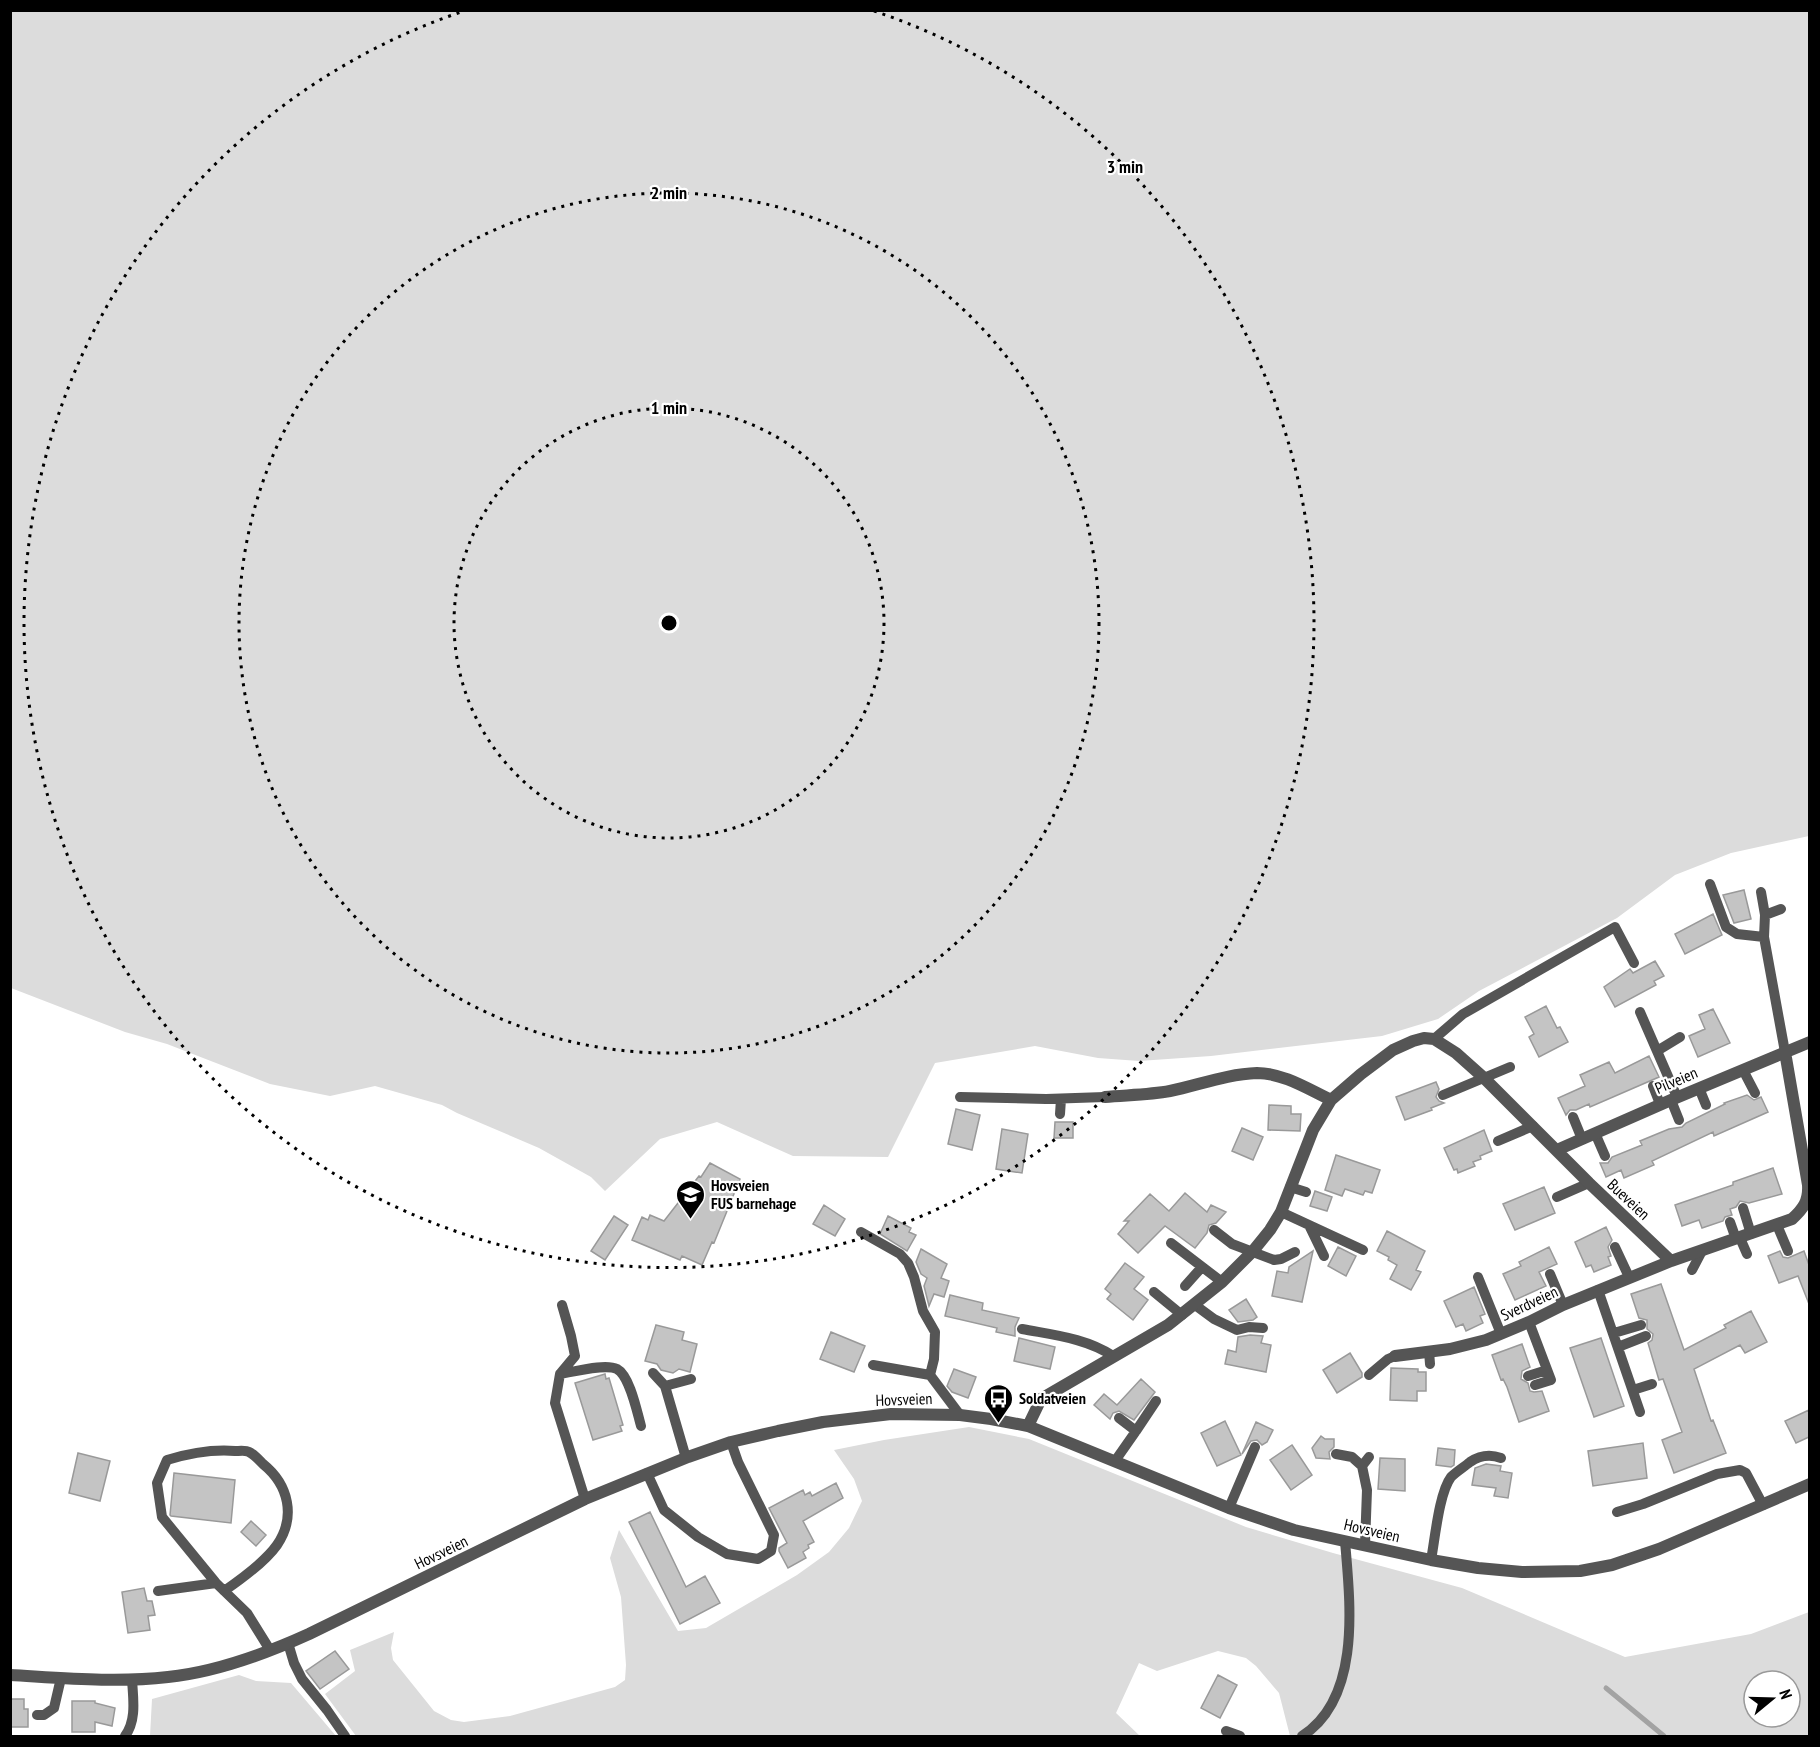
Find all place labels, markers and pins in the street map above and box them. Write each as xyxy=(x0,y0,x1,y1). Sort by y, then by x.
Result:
centre of rings xyxy=(659,613,679,633)
place label: Hovsveien FUS barnehage xyxy=(711,1175,797,1213)
school or university icon: Hovsveien FUS barnehage xyxy=(674,1178,706,1220)
bus stop icon: Soldatveien xyxy=(982,1382,1014,1424)
place label: Soldatveien xyxy=(1019,1388,1086,1408)

